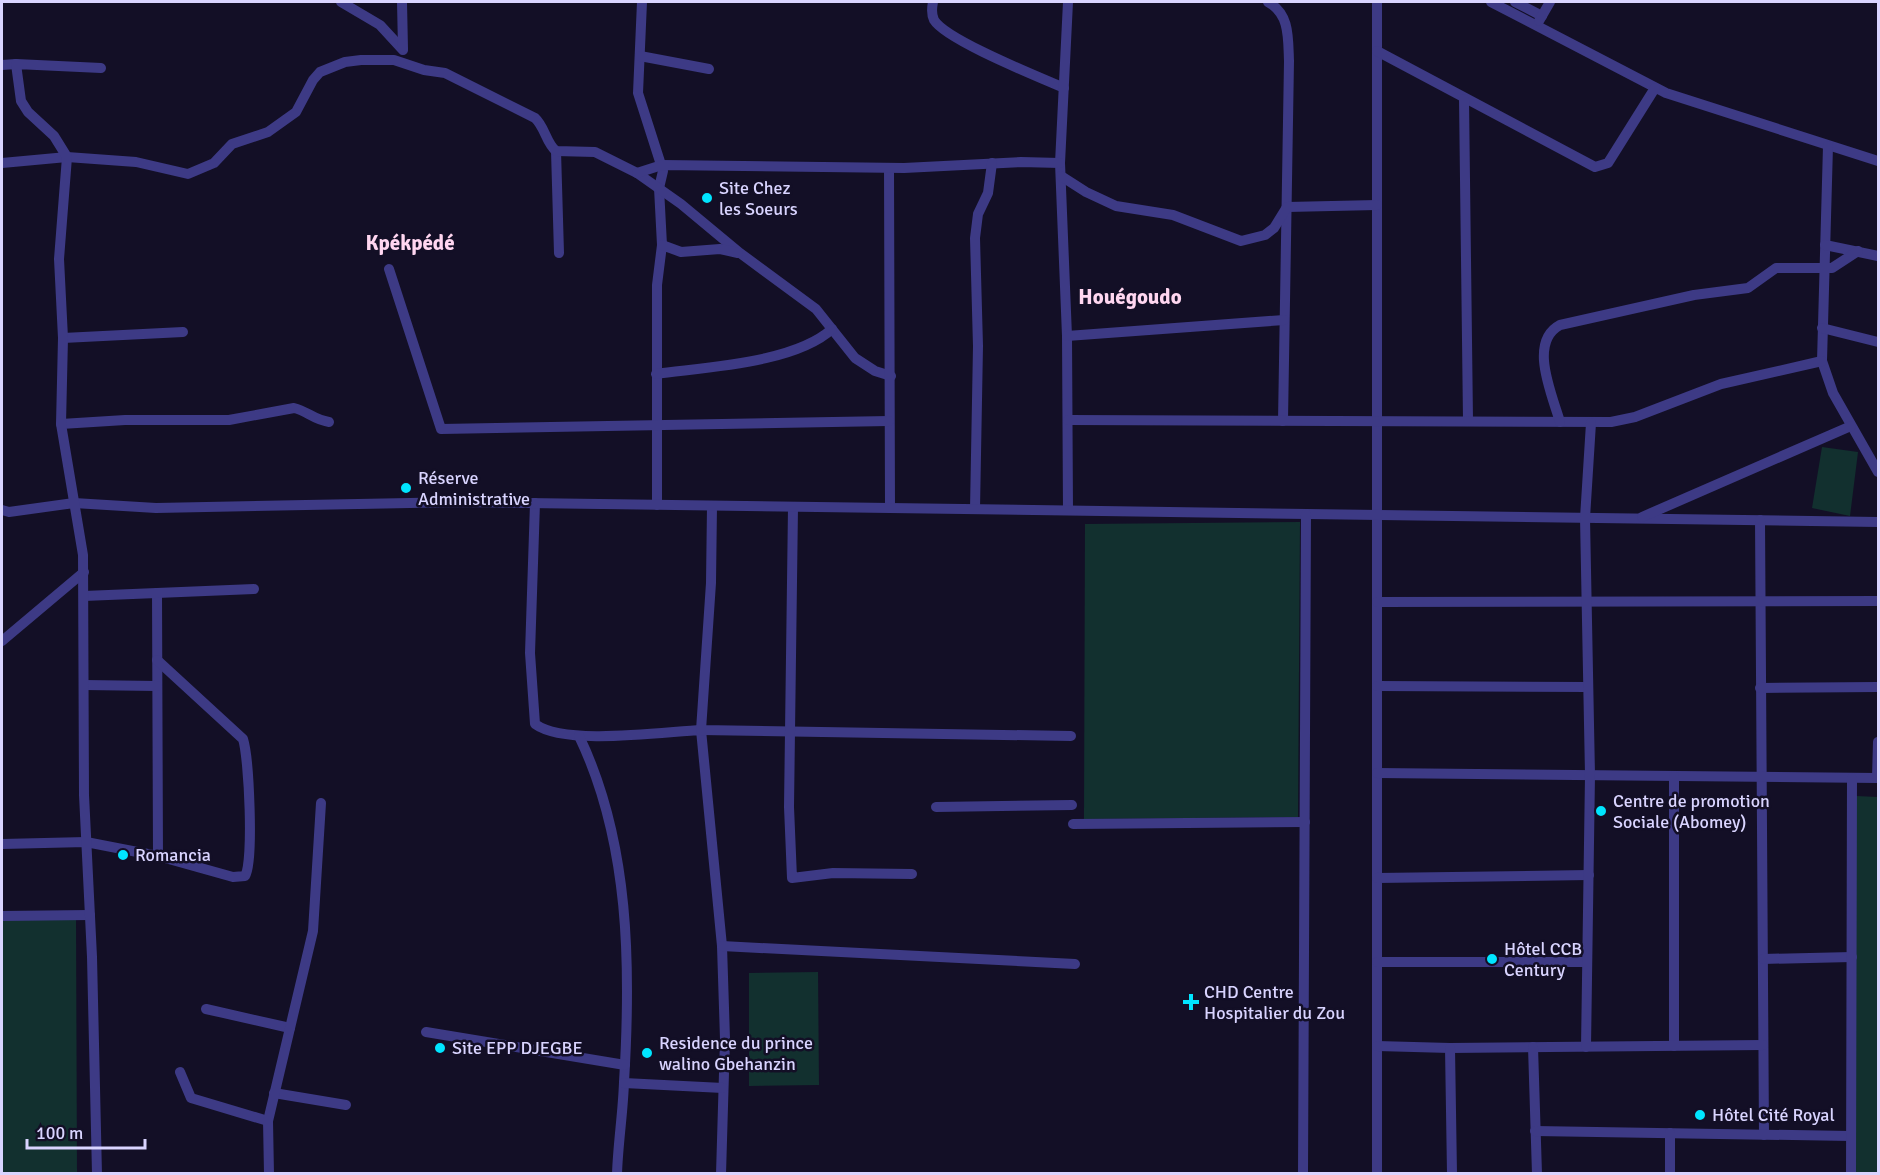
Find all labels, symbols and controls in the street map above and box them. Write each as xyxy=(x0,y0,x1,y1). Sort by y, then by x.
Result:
place label: Site Chez les Soeurs xyxy=(719,177,798,220)
marker: Site Chez les Soeurs xyxy=(700,191,714,205)
district label: Kpékpédé xyxy=(365,230,455,256)
district label: Houégoudo xyxy=(1078,284,1182,310)
place label: Réserve Administrative xyxy=(418,467,530,510)
marker: Réserve Administrative xyxy=(399,481,413,495)
place label: Centre de promotion Sociale (Abomey) xyxy=(1613,790,1770,833)
marker: Centre de promotion Sociale (Abomey) xyxy=(1594,804,1608,818)
place label: Romancia xyxy=(135,844,211,866)
marker: Romancia xyxy=(116,848,130,862)
place label: Hôtel CCB Century xyxy=(1504,938,1582,981)
marker: Hôtel CCB Century xyxy=(1485,952,1499,966)
place label: CHD Centre Hospitalier du Zou xyxy=(1204,981,1345,1024)
marker: CHD Centre Hospitalier du Zou xyxy=(1182,993,1200,1011)
place label: Residence du prince walino Gbehanzin xyxy=(659,1032,813,1075)
place label: Site EPP DJEGBE xyxy=(452,1037,583,1059)
marker: Site EPP DJEGBE xyxy=(433,1041,447,1055)
marker: Residence du prince walino Gbehanzin xyxy=(640,1046,654,1060)
place label: Hôtel Cité Royal xyxy=(1712,1104,1835,1126)
marker: Hôtel Cité Royal xyxy=(1693,1108,1707,1122)
scale bar xyxy=(27,1112,146,1150)
text: 100 m xyxy=(36,1122,83,1144)

